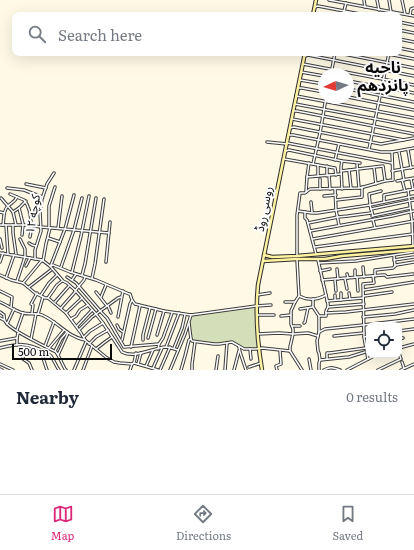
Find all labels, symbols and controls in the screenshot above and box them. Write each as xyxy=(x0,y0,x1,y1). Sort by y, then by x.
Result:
search box xyxy=(12,12,402,56)
icon: search xyxy=(26,23,48,45)
text: Search here xyxy=(58,23,142,46)
district label: ناحیه پانزدهم xyxy=(357,54,409,98)
north arrow xyxy=(318,68,354,104)
street label: روسی روڈ xyxy=(250,185,276,233)
street label: کوچه ۱۲ xyxy=(20,192,44,235)
map controls xyxy=(366,322,402,358)
button: locate xyxy=(366,322,402,358)
scale bar xyxy=(12,342,112,361)
text: 500 m xyxy=(18,343,49,359)
text: Nearby xyxy=(16,384,79,409)
text: 0 results xyxy=(346,387,398,406)
tab: Map xyxy=(51,503,74,543)
tab: Directions xyxy=(176,503,231,543)
tab: Saved xyxy=(333,503,363,543)

